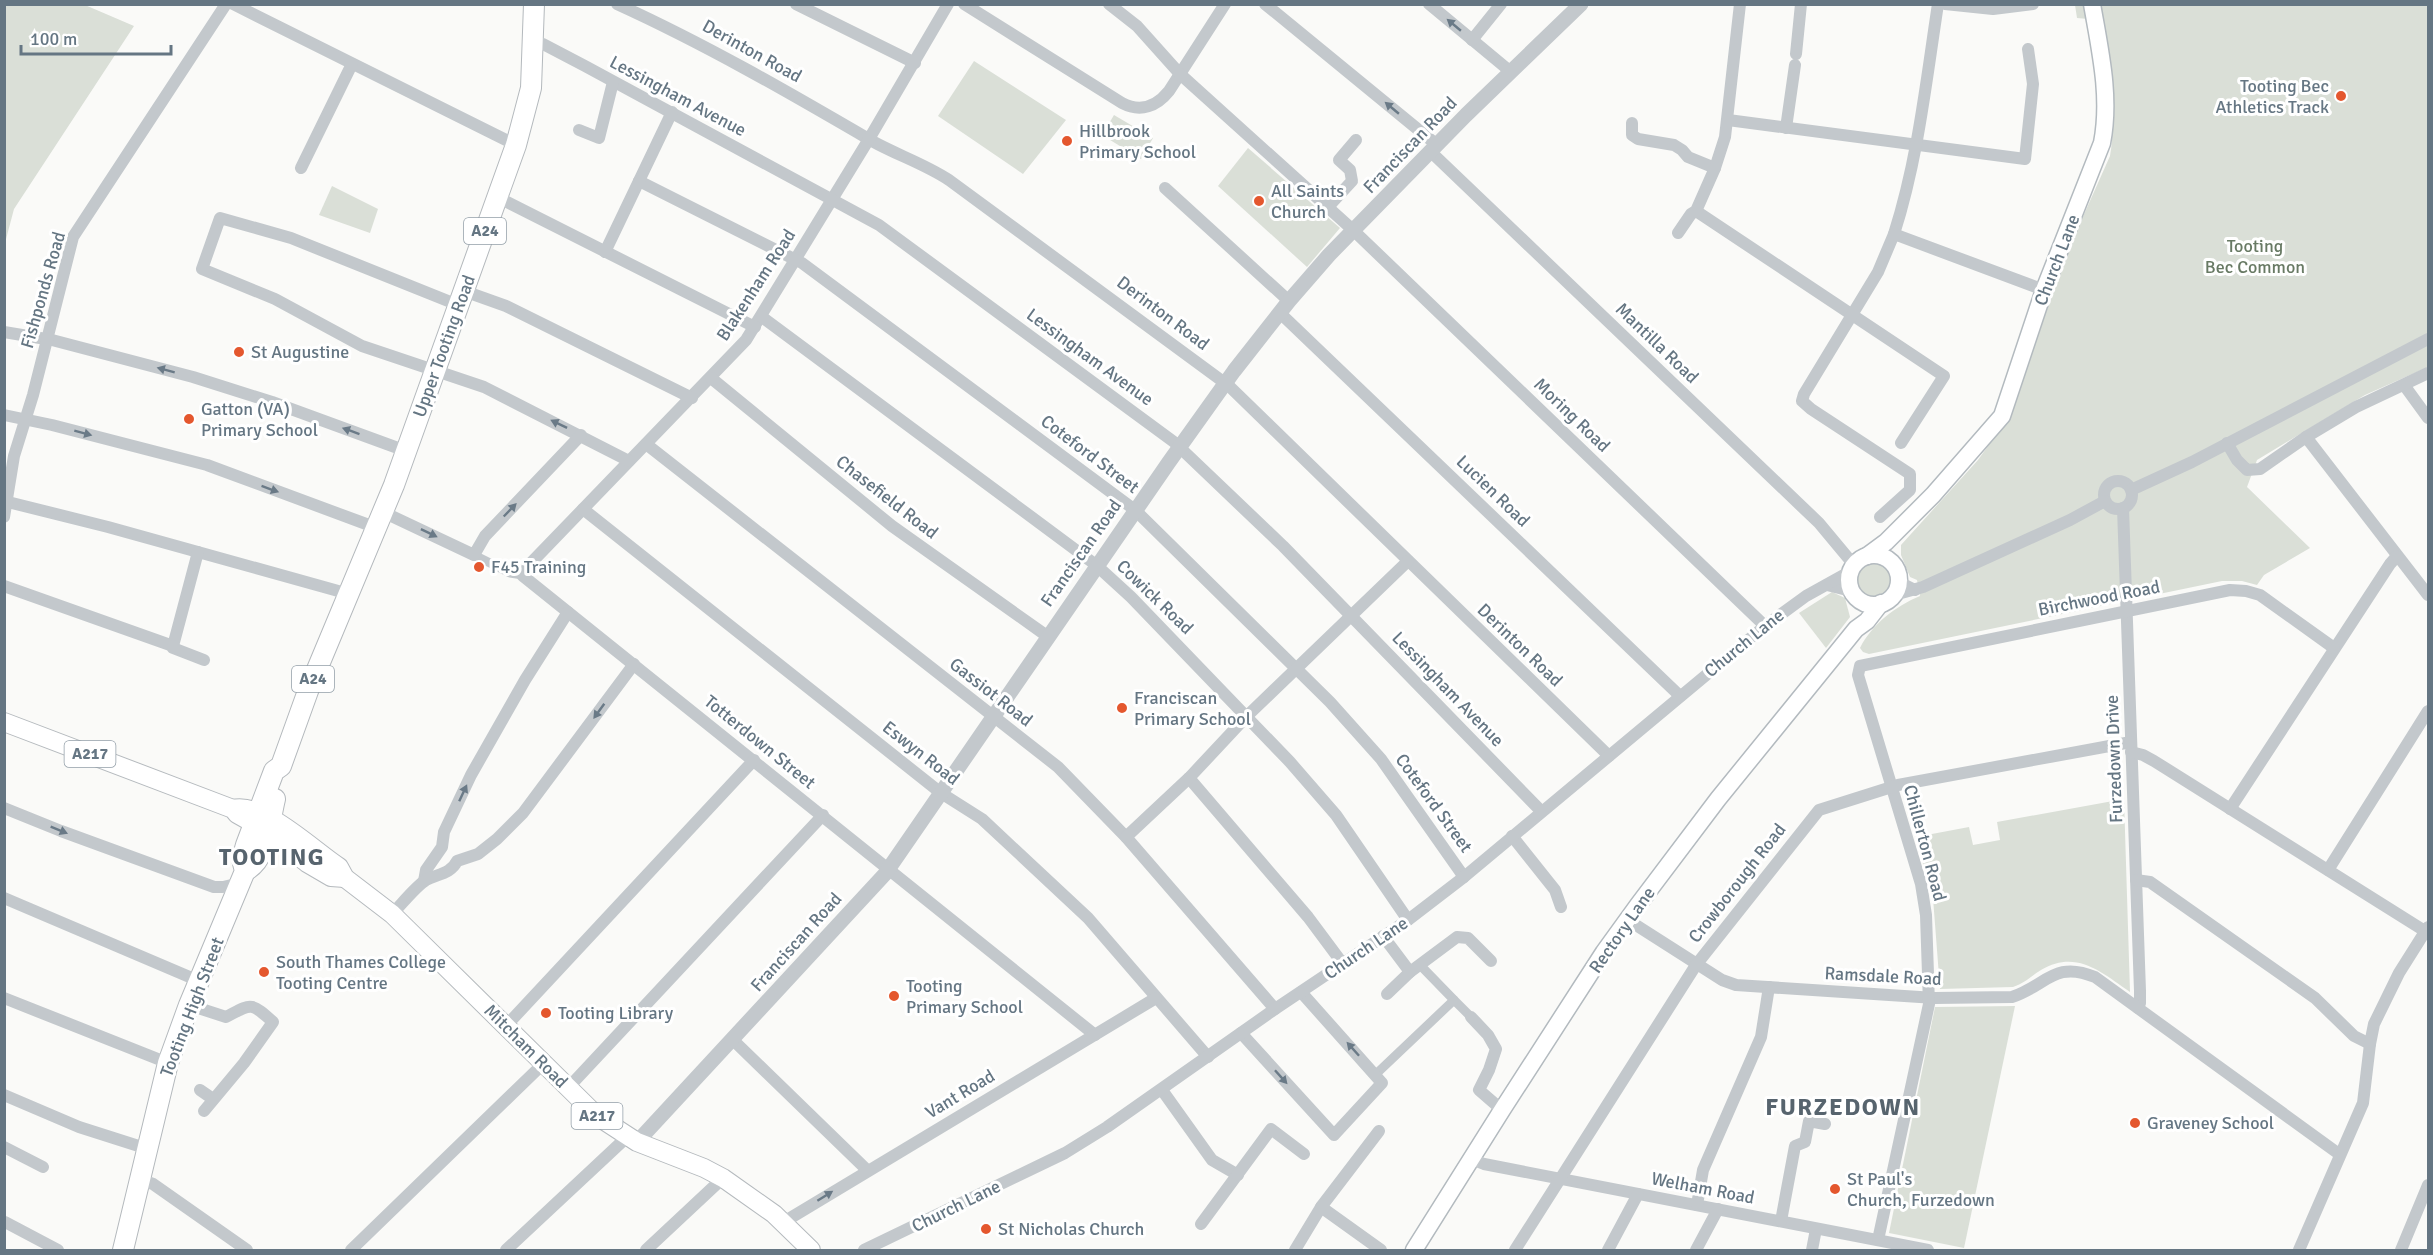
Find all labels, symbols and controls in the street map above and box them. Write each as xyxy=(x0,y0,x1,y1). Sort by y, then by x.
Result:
street label: Derinton Road xyxy=(699,15,805,87)
scale bar xyxy=(21,18,171,56)
one-way arrow xyxy=(1447,19,1462,32)
text: 100 m xyxy=(30,28,77,50)
street label: Lessingham Avenue xyxy=(606,51,750,141)
place label: Tooting Bec Athletics Track xyxy=(2215,75,2329,118)
marker: Tooting Bec Athletics Track xyxy=(2334,89,2348,103)
street label: Franciscan Road xyxy=(1358,92,1462,198)
one-way arrow xyxy=(1384,103,1399,115)
place label: Hillbrook Primary School xyxy=(1079,120,1196,163)
marker: Hillbrook Primary School xyxy=(1060,134,1074,148)
place label: All Saints Church xyxy=(1271,180,1344,223)
marker: All Saints Church xyxy=(1252,194,1266,208)
street label: Church Lane xyxy=(2029,211,2085,309)
road number: A24 xyxy=(464,218,506,244)
street label: Blakenham Road xyxy=(712,225,800,345)
street label: Fishponds Road xyxy=(16,229,70,351)
park label: Tooting Bec Common xyxy=(2205,235,2305,278)
street label: Derinton Road xyxy=(1112,271,1214,355)
street label: Upper Tooting Road xyxy=(408,272,480,420)
street label: Mantilla Road xyxy=(1611,298,1703,388)
street label: Lessingham Avenue xyxy=(1022,304,1158,410)
place label: St Augustine xyxy=(251,341,349,363)
marker: St Augustine xyxy=(232,345,246,359)
one-way arrow xyxy=(157,364,175,374)
street label: Moring Road xyxy=(1529,373,1615,457)
place label: Gatton (VA) Primary School xyxy=(201,398,318,441)
street label: Coteford Street xyxy=(1037,410,1143,498)
marker: Gatton (VA) Primary School xyxy=(182,412,196,426)
one-way arrow xyxy=(550,419,567,429)
one-way arrow xyxy=(342,426,360,436)
one-way arrow xyxy=(74,429,92,438)
street label: Chasefield Road xyxy=(832,450,942,544)
street label: Lucien Road xyxy=(1452,451,1534,531)
one-way arrow xyxy=(261,484,279,494)
street label: Franciscan Road xyxy=(1036,495,1126,611)
one-way arrow xyxy=(503,502,517,517)
one-way arrow xyxy=(420,528,437,538)
street label: Cowick Road xyxy=(1112,555,1198,639)
place label: F45 Training xyxy=(491,556,586,578)
marker: F45 Training xyxy=(472,560,486,574)
street label: Birchwood Road xyxy=(2036,575,2162,621)
street label: Derinton Road xyxy=(1473,599,1567,691)
street label: Church Lane xyxy=(1700,604,1788,682)
street label: Lessingham Avenue xyxy=(1387,627,1509,751)
street label: Gassiot Road xyxy=(945,653,1037,731)
road number: A24 xyxy=(292,666,334,692)
place label: Franciscan Primary School xyxy=(1134,687,1251,730)
street label: Totterdown Street xyxy=(700,690,820,794)
street label: Furzedown Drive xyxy=(2101,695,2127,823)
marker: Franciscan Primary School xyxy=(1115,701,1129,715)
one-way arrow xyxy=(593,703,605,719)
street label: Eswyn Road xyxy=(878,716,964,790)
road number: A217 xyxy=(64,741,116,767)
street label: Coteford Street xyxy=(1391,749,1477,857)
street label: Chillerton Road xyxy=(1899,782,1951,904)
one-way arrow xyxy=(459,785,468,802)
street label: Crowborough Road xyxy=(1684,819,1790,947)
one-way arrow xyxy=(50,825,68,835)
district label: TOOTING xyxy=(219,842,325,872)
street label: Rectory Lane xyxy=(1584,883,1660,977)
street label: Franciscan Road xyxy=(746,888,846,996)
street label: Church Lane xyxy=(1320,912,1412,984)
street label: Tooting High Street xyxy=(155,934,229,1080)
place label: South Thames College Tooting Centre xyxy=(276,951,446,994)
street label: Ramsdale Road xyxy=(1824,962,1942,990)
marker: South Thames College Tooting Centre xyxy=(257,965,271,979)
place label: Tooting Primary School xyxy=(906,975,1023,1018)
marker: Tooting Primary School xyxy=(887,989,901,1003)
street label: Mitcham Road xyxy=(479,999,573,1093)
place label: Tooting Library xyxy=(558,1002,674,1024)
marker: Tooting Library xyxy=(539,1006,553,1020)
one-way arrow xyxy=(1347,1042,1360,1057)
street label: Vant Road xyxy=(921,1065,999,1123)
one-way arrow xyxy=(1273,1069,1287,1083)
district label: FURZEDOWN xyxy=(1765,1092,1921,1122)
road number: A217 xyxy=(572,1103,622,1129)
place label: Graveney School xyxy=(2147,1112,2274,1134)
marker: Graveney School xyxy=(2128,1116,2142,1130)
street label: Welham Road xyxy=(1650,1167,1756,1209)
place label: St Paul's Church, Furzedown xyxy=(1847,1168,1995,1211)
street label: Church Lane xyxy=(908,1175,1004,1237)
marker: St Paul's Church, Furzedown xyxy=(1828,1182,1842,1196)
one-way arrow xyxy=(817,1191,833,1202)
place label: St Nicholas Church xyxy=(998,1218,1144,1240)
marker: St Nicholas Church xyxy=(979,1222,993,1236)

